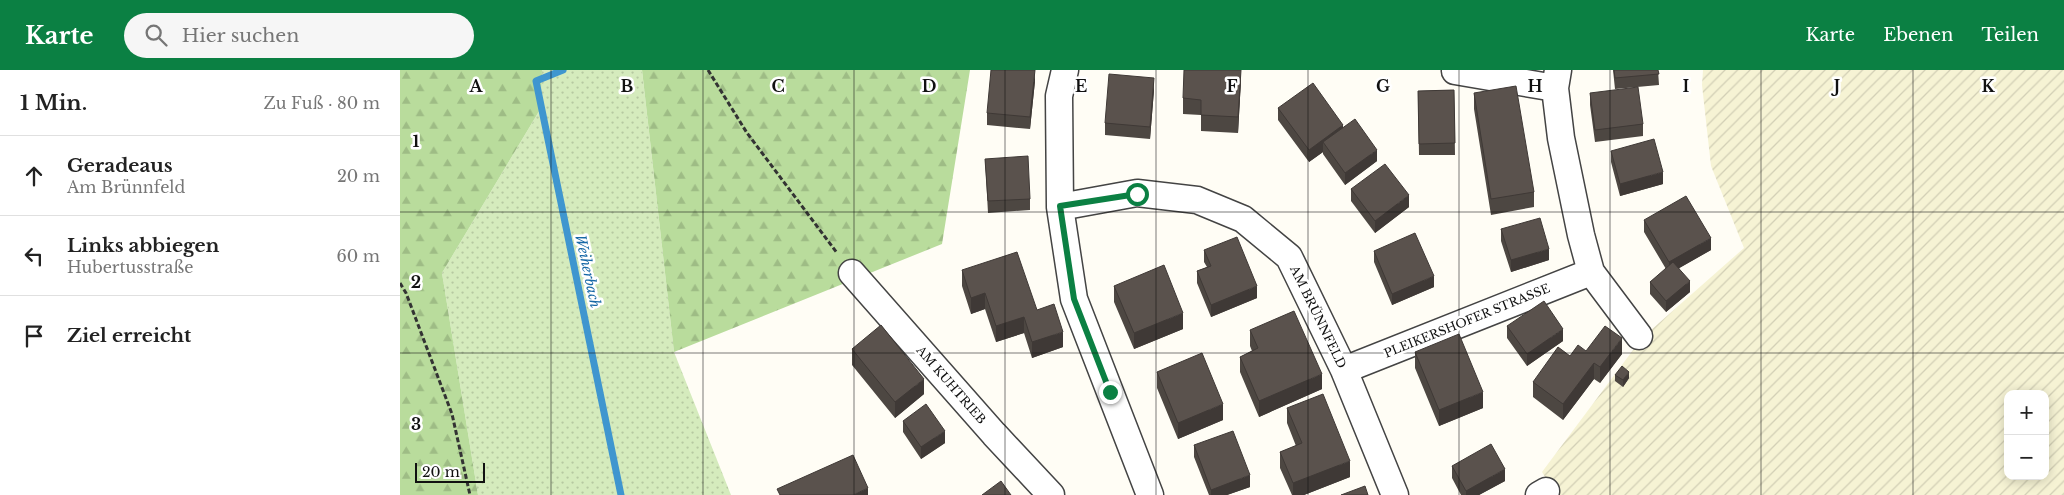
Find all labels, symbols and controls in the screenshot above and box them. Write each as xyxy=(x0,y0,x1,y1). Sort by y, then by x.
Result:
search box xyxy=(124,13,474,58)
text: Karte xyxy=(25,21,94,50)
icon: search xyxy=(142,21,170,49)
text: Hier suchen xyxy=(182,24,299,47)
text: Karte xyxy=(1805,24,1855,46)
text: Ebenen xyxy=(1883,24,1953,46)
text: Teilen xyxy=(1981,24,2039,46)
text: A xyxy=(469,76,484,96)
text: B xyxy=(621,76,634,96)
text: C xyxy=(771,76,785,96)
text: D xyxy=(922,76,936,96)
text: E xyxy=(1075,76,1087,96)
text: F xyxy=(1226,76,1238,96)
text: G xyxy=(1376,76,1390,96)
text: H xyxy=(1527,76,1543,96)
text: I xyxy=(1683,76,1690,96)
text: J xyxy=(1831,76,1840,96)
text: K xyxy=(1981,76,1995,96)
text: 1 Min. xyxy=(20,90,87,116)
text: Zu Fuß · 80 m xyxy=(264,93,380,113)
text: 1 xyxy=(413,131,420,151)
text: Geradeaus xyxy=(67,154,173,177)
icon: ahead xyxy=(20,162,48,190)
text: 20 m xyxy=(337,166,380,186)
text: Am Brünnfeld xyxy=(67,177,185,197)
route start xyxy=(1126,183,1149,206)
water label: Weiherbach xyxy=(571,233,605,309)
text: Links abbiegen xyxy=(67,234,219,257)
icon: left xyxy=(20,242,48,270)
text: 60 m xyxy=(337,246,380,266)
text: Hubertusstraße xyxy=(67,257,193,277)
street label: AM BRÜNNFELD xyxy=(1287,261,1352,370)
text: 2 xyxy=(411,272,421,292)
street label: PLEIKERSHOFER STRASSE xyxy=(1382,280,1552,361)
icon: arrive xyxy=(20,322,48,350)
text: Ziel erreicht xyxy=(67,324,191,347)
street label: AM KUHTRIEB xyxy=(913,342,989,427)
route end xyxy=(1099,381,1122,404)
map controls xyxy=(2004,390,2049,480)
button: + xyxy=(2004,390,2049,435)
text: 3 xyxy=(411,414,421,434)
button: − xyxy=(2004,435,2049,480)
scale bar xyxy=(415,460,485,483)
text: 20 m xyxy=(422,463,460,481)

